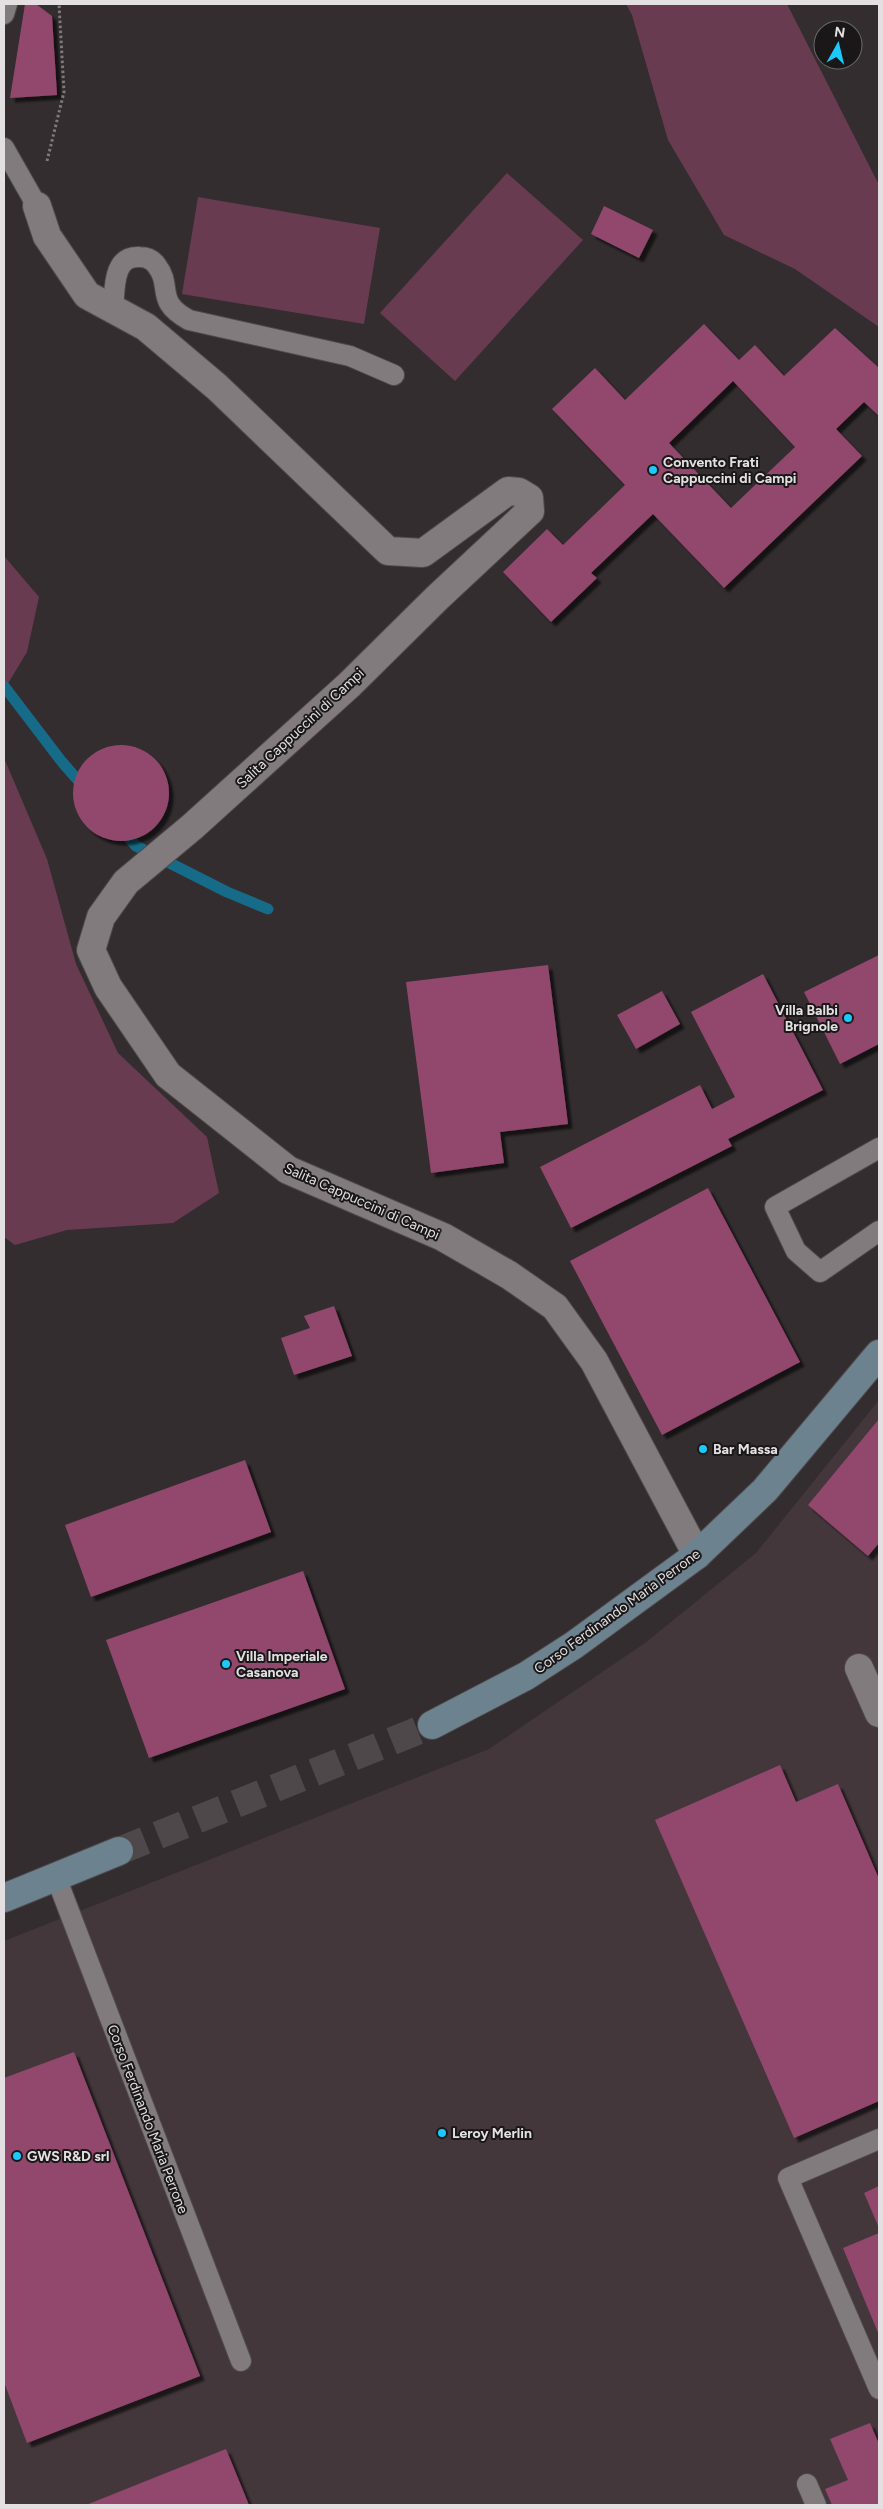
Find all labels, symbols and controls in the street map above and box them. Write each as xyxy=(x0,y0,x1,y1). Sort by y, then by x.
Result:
north arrow xyxy=(813,20,863,70)
text: N xyxy=(833,23,846,42)
place label: Convento Frati Cappuccini di Campi xyxy=(663,454,797,487)
marker: Convento Frati Cappuccini di Campi xyxy=(647,464,659,476)
street label: Salita Cappuccini di Campi xyxy=(233,665,368,792)
place label: Villa Balbi Brignole xyxy=(775,1002,838,1035)
marker: Villa Balbi Brignole xyxy=(842,1012,854,1024)
street label: Salita Cappuccini di Campi xyxy=(282,1160,442,1243)
place label: Bar Massa xyxy=(713,1441,778,1458)
marker: Bar Massa xyxy=(697,1443,709,1455)
street label: Corso Ferdinando Maria Perrone xyxy=(531,1545,704,1677)
place label: Villa Imperiale Casanova xyxy=(236,1648,328,1681)
marker: Villa Imperiale Casanova xyxy=(220,1658,232,1670)
street label: Corso Ferdinando Maria Perrone xyxy=(104,2022,192,2216)
place label: Leroy Merlin xyxy=(452,2125,532,2142)
marker: Leroy Merlin xyxy=(436,2127,448,2139)
place label: GWS R&D srl xyxy=(27,2148,110,2165)
marker: GWS R&D srl xyxy=(11,2150,23,2162)

